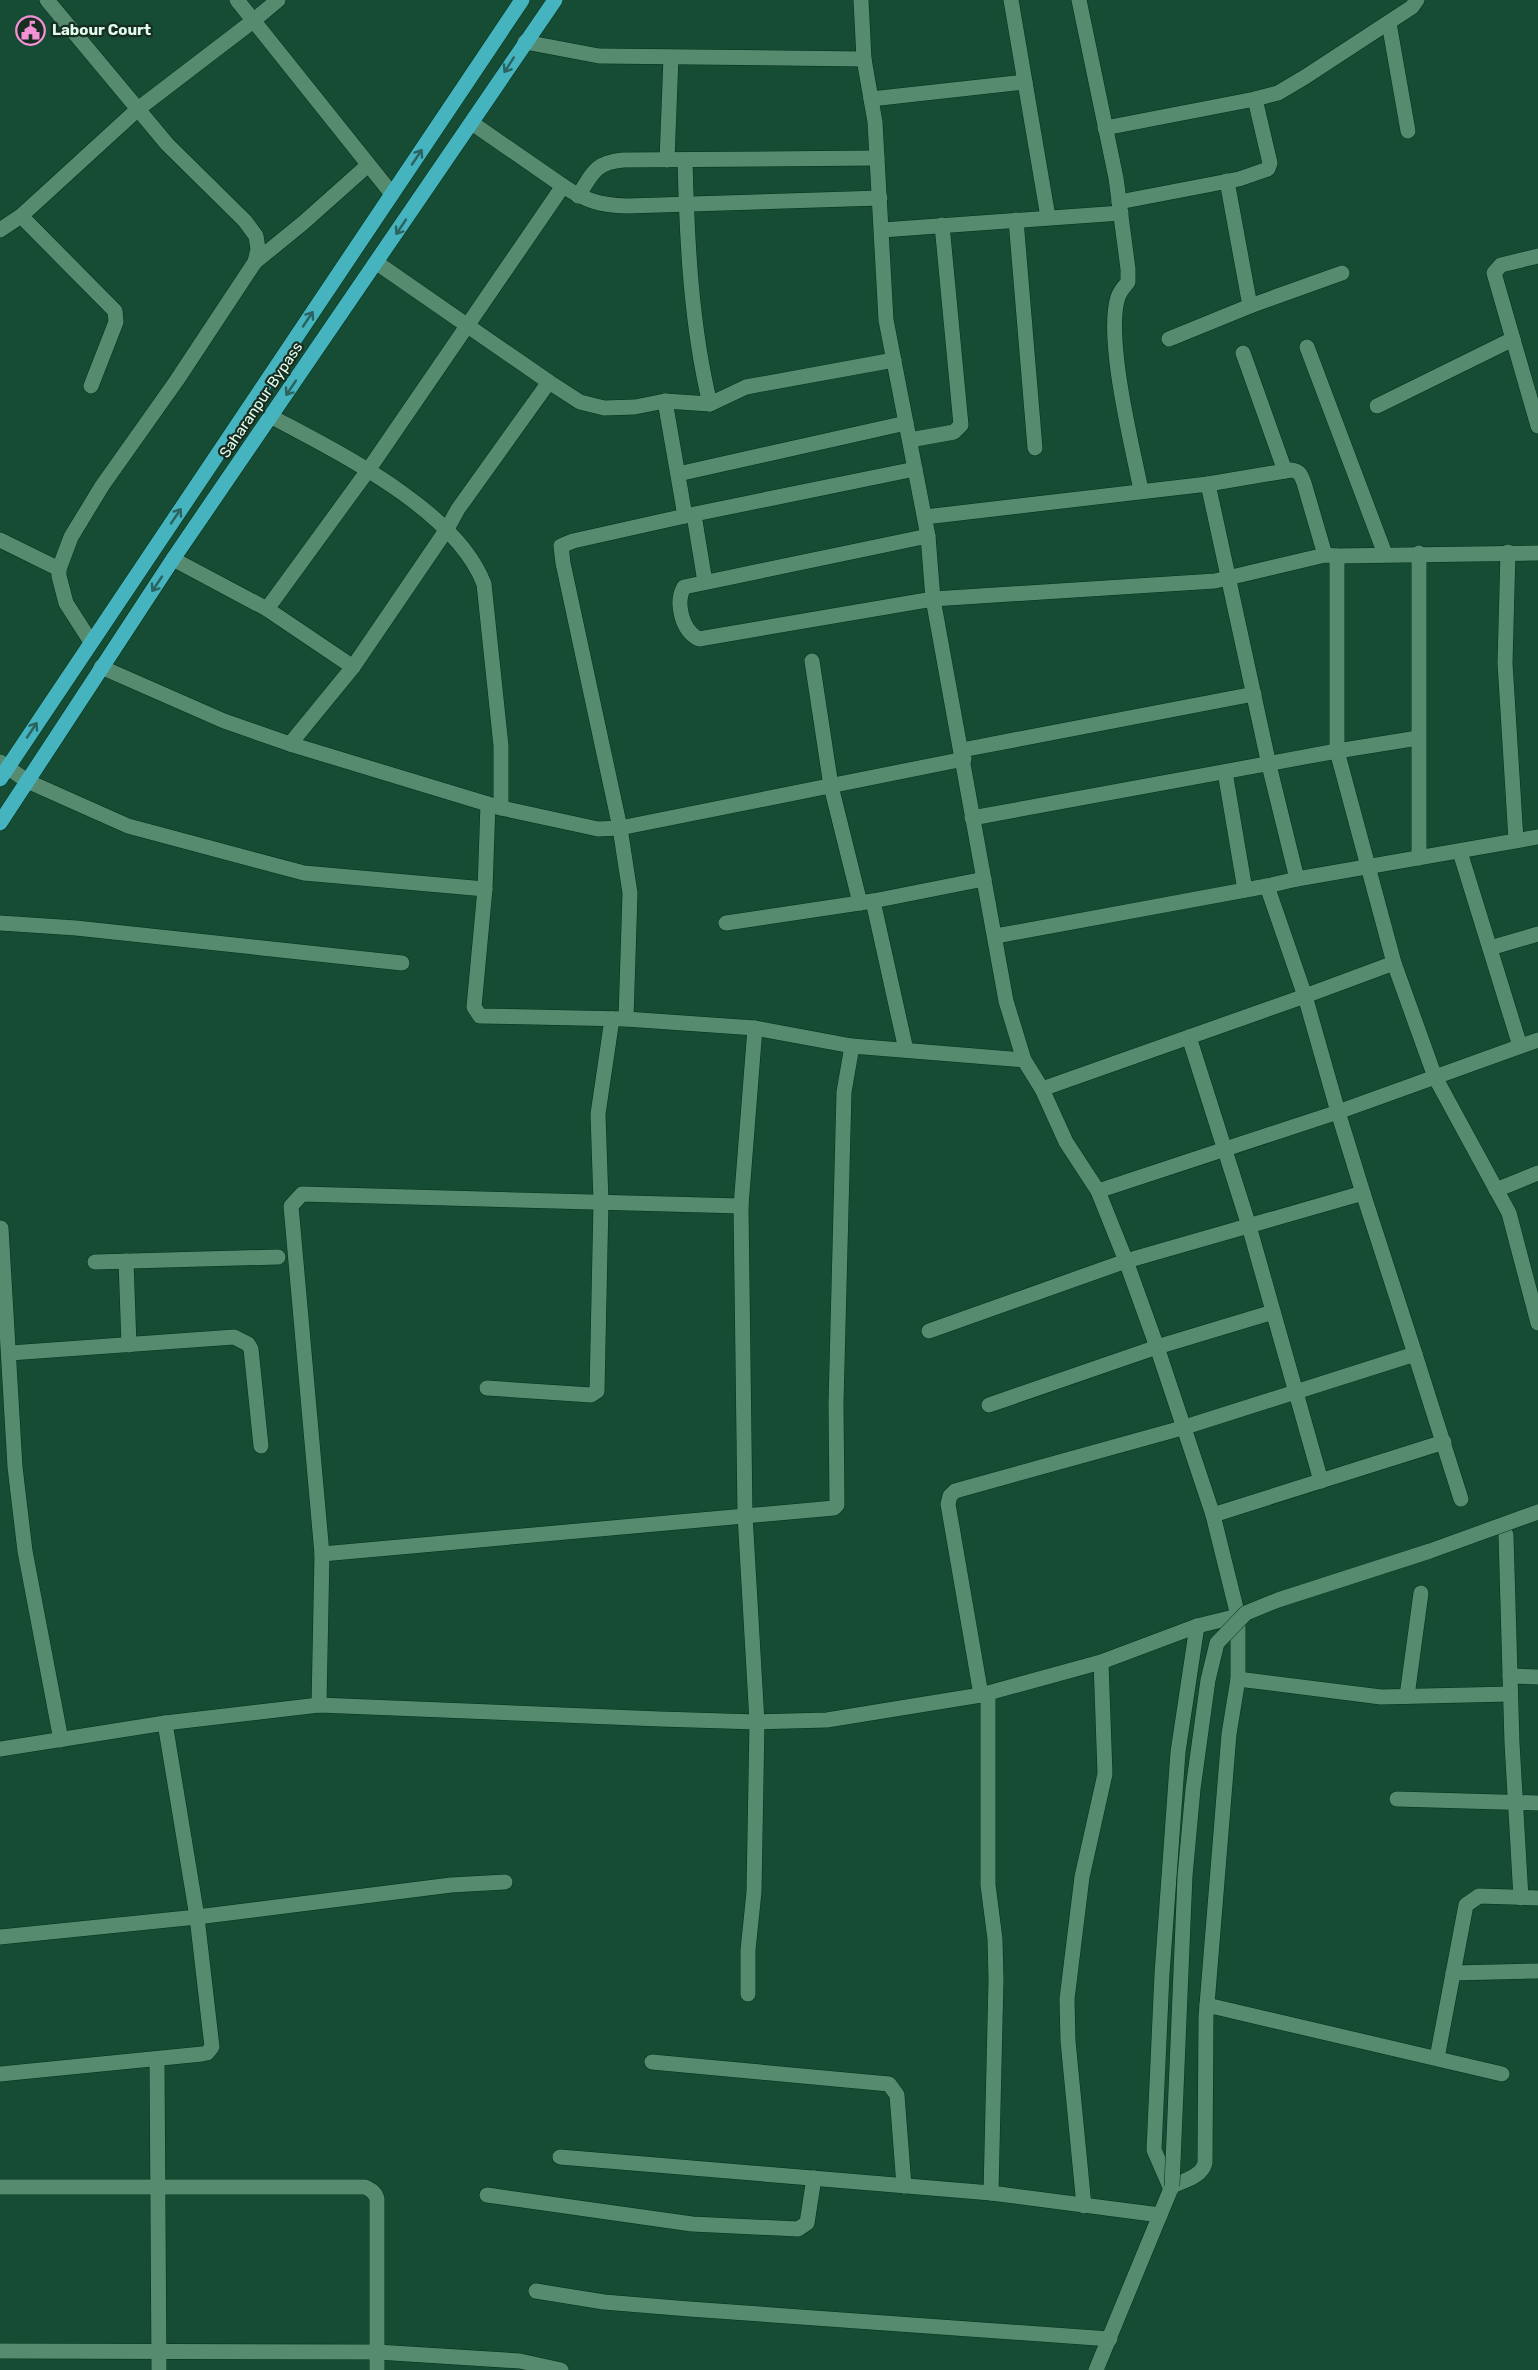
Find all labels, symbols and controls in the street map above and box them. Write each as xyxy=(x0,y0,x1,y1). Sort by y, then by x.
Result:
public building icon: Labour Court xyxy=(15,14,47,46)
place label: Labour Court xyxy=(52,21,151,39)
one-way arrow xyxy=(503,56,515,73)
one-way arrow xyxy=(411,149,423,166)
one-way arrow xyxy=(395,218,407,235)
one-way arrow xyxy=(302,311,314,328)
street label: Saharanpur Bypass xyxy=(216,338,307,461)
one-way arrow xyxy=(285,380,297,396)
one-way arrow xyxy=(170,508,182,524)
one-way arrow xyxy=(151,575,163,592)
one-way arrow xyxy=(27,722,39,739)

